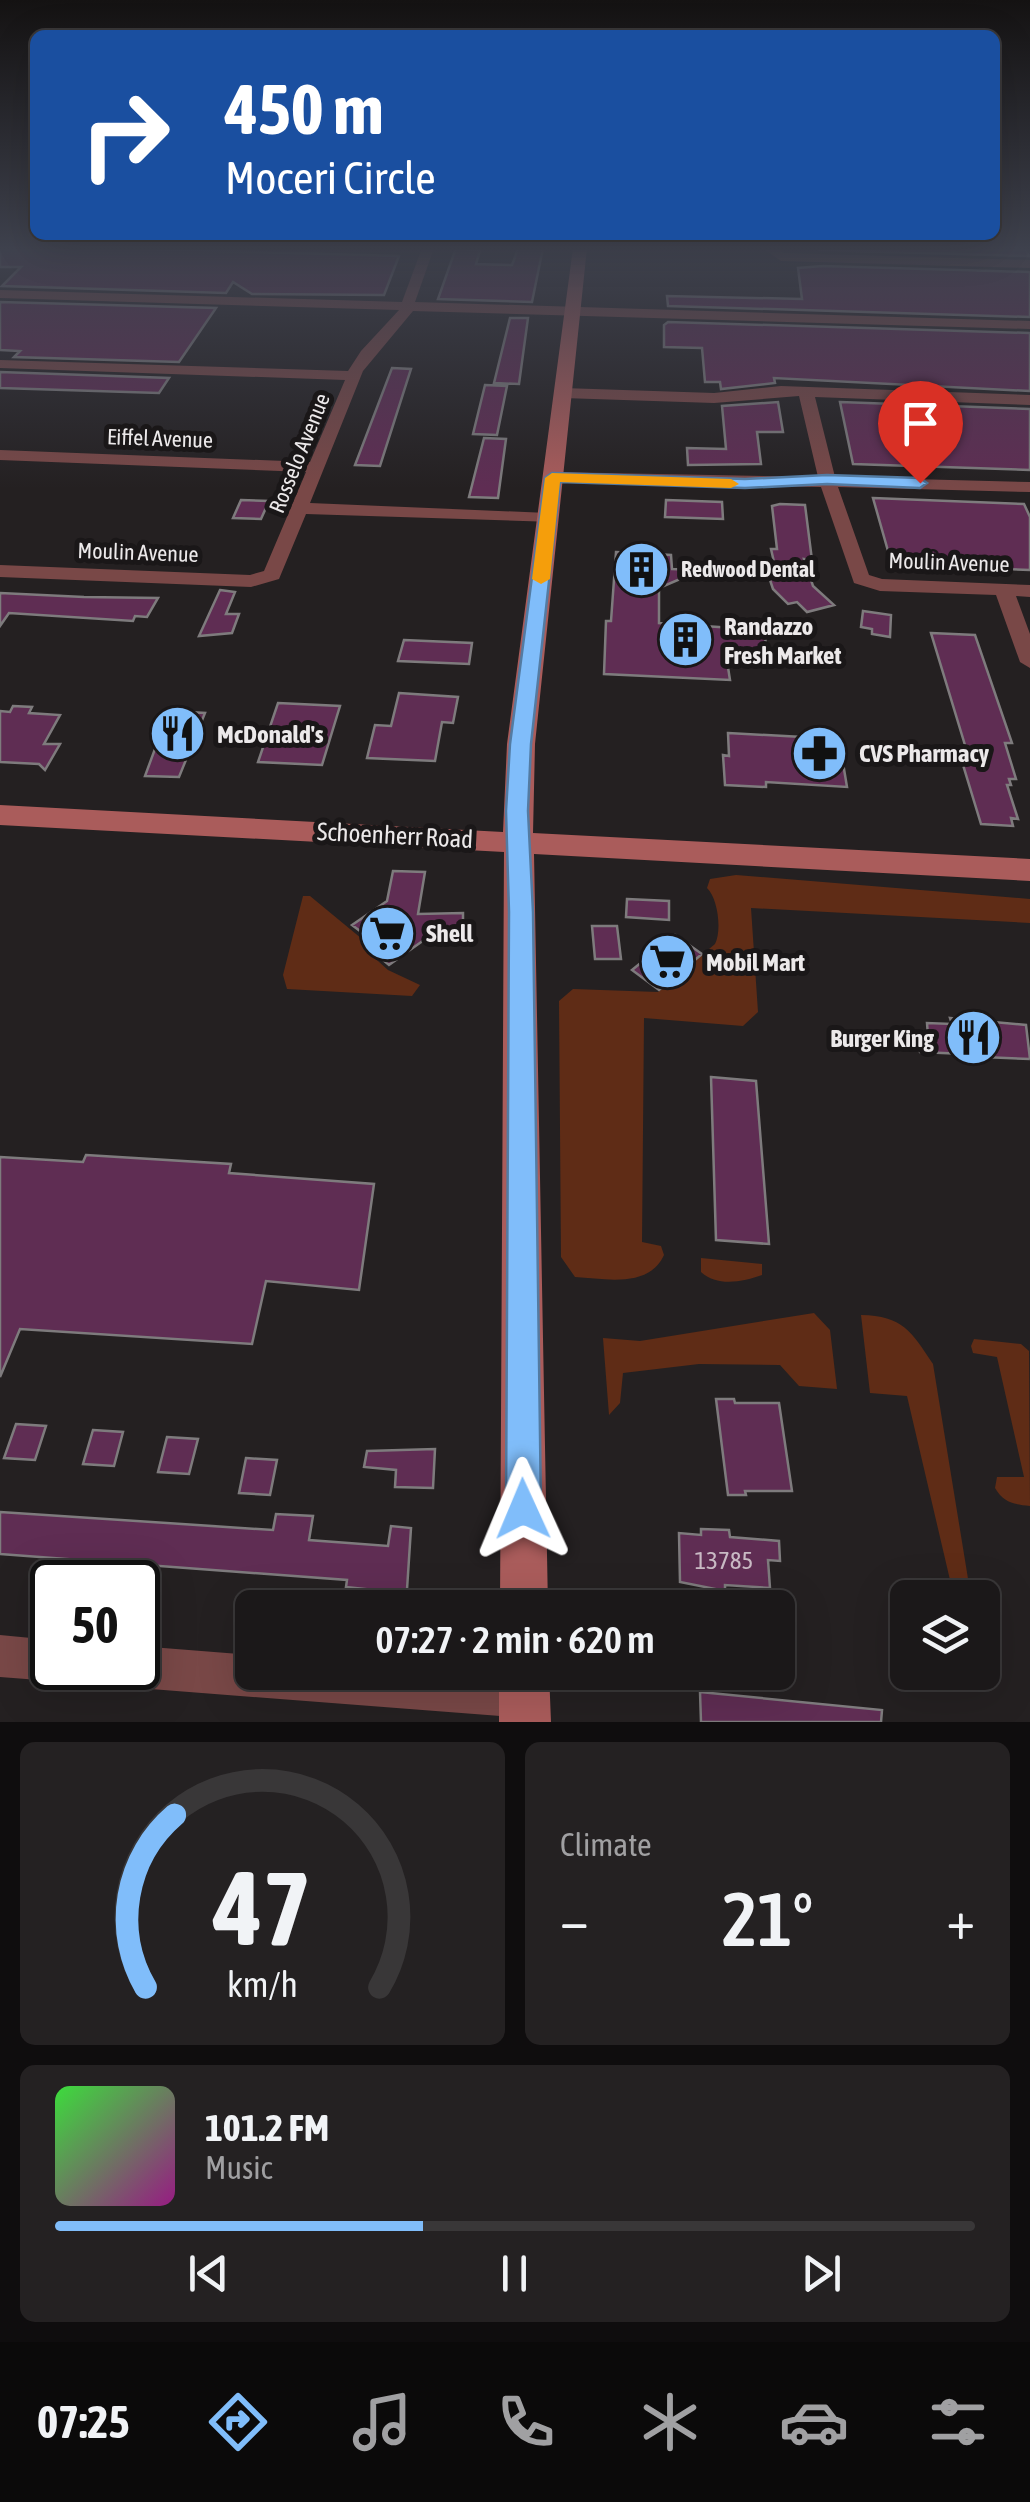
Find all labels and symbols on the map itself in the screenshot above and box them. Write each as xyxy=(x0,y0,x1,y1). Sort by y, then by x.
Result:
pin xyxy=(878,381,963,484)
street label: Rosselo Avenue xyxy=(263,389,335,517)
street label: Eiffel Avenue xyxy=(107,423,213,453)
street label: Moulin Avenue xyxy=(77,537,199,567)
building icon: Redwood Dental xyxy=(612,539,672,599)
street label: Moulin Avenue xyxy=(888,547,1010,577)
place label: Redwood Dental xyxy=(681,556,816,582)
building icon: Randazzo Fresh Market xyxy=(655,610,715,670)
place label: Randazzo Fresh Market xyxy=(724,612,842,669)
restaurant icon: McDonald's xyxy=(148,704,208,764)
place label: McDonald's xyxy=(217,720,324,748)
pharmacy icon: CVS Pharmacy xyxy=(790,723,850,783)
place label: CVS Pharmacy xyxy=(859,739,990,767)
street label: Schoenherr Road xyxy=(316,817,474,853)
supermarket icon: Shell xyxy=(357,903,417,963)
place label: Shell xyxy=(426,919,474,947)
supermarket icon: Mobil Mart xyxy=(637,932,697,992)
place label: Mobil Mart xyxy=(706,948,806,976)
restaurant icon: Burger King xyxy=(943,1008,1003,1068)
place label: Burger King xyxy=(830,1024,934,1052)
position arrow xyxy=(471,1457,575,1561)
house number: 13785 xyxy=(695,1546,753,1574)
speed limit sign: 50 xyxy=(30,1560,160,1690)

